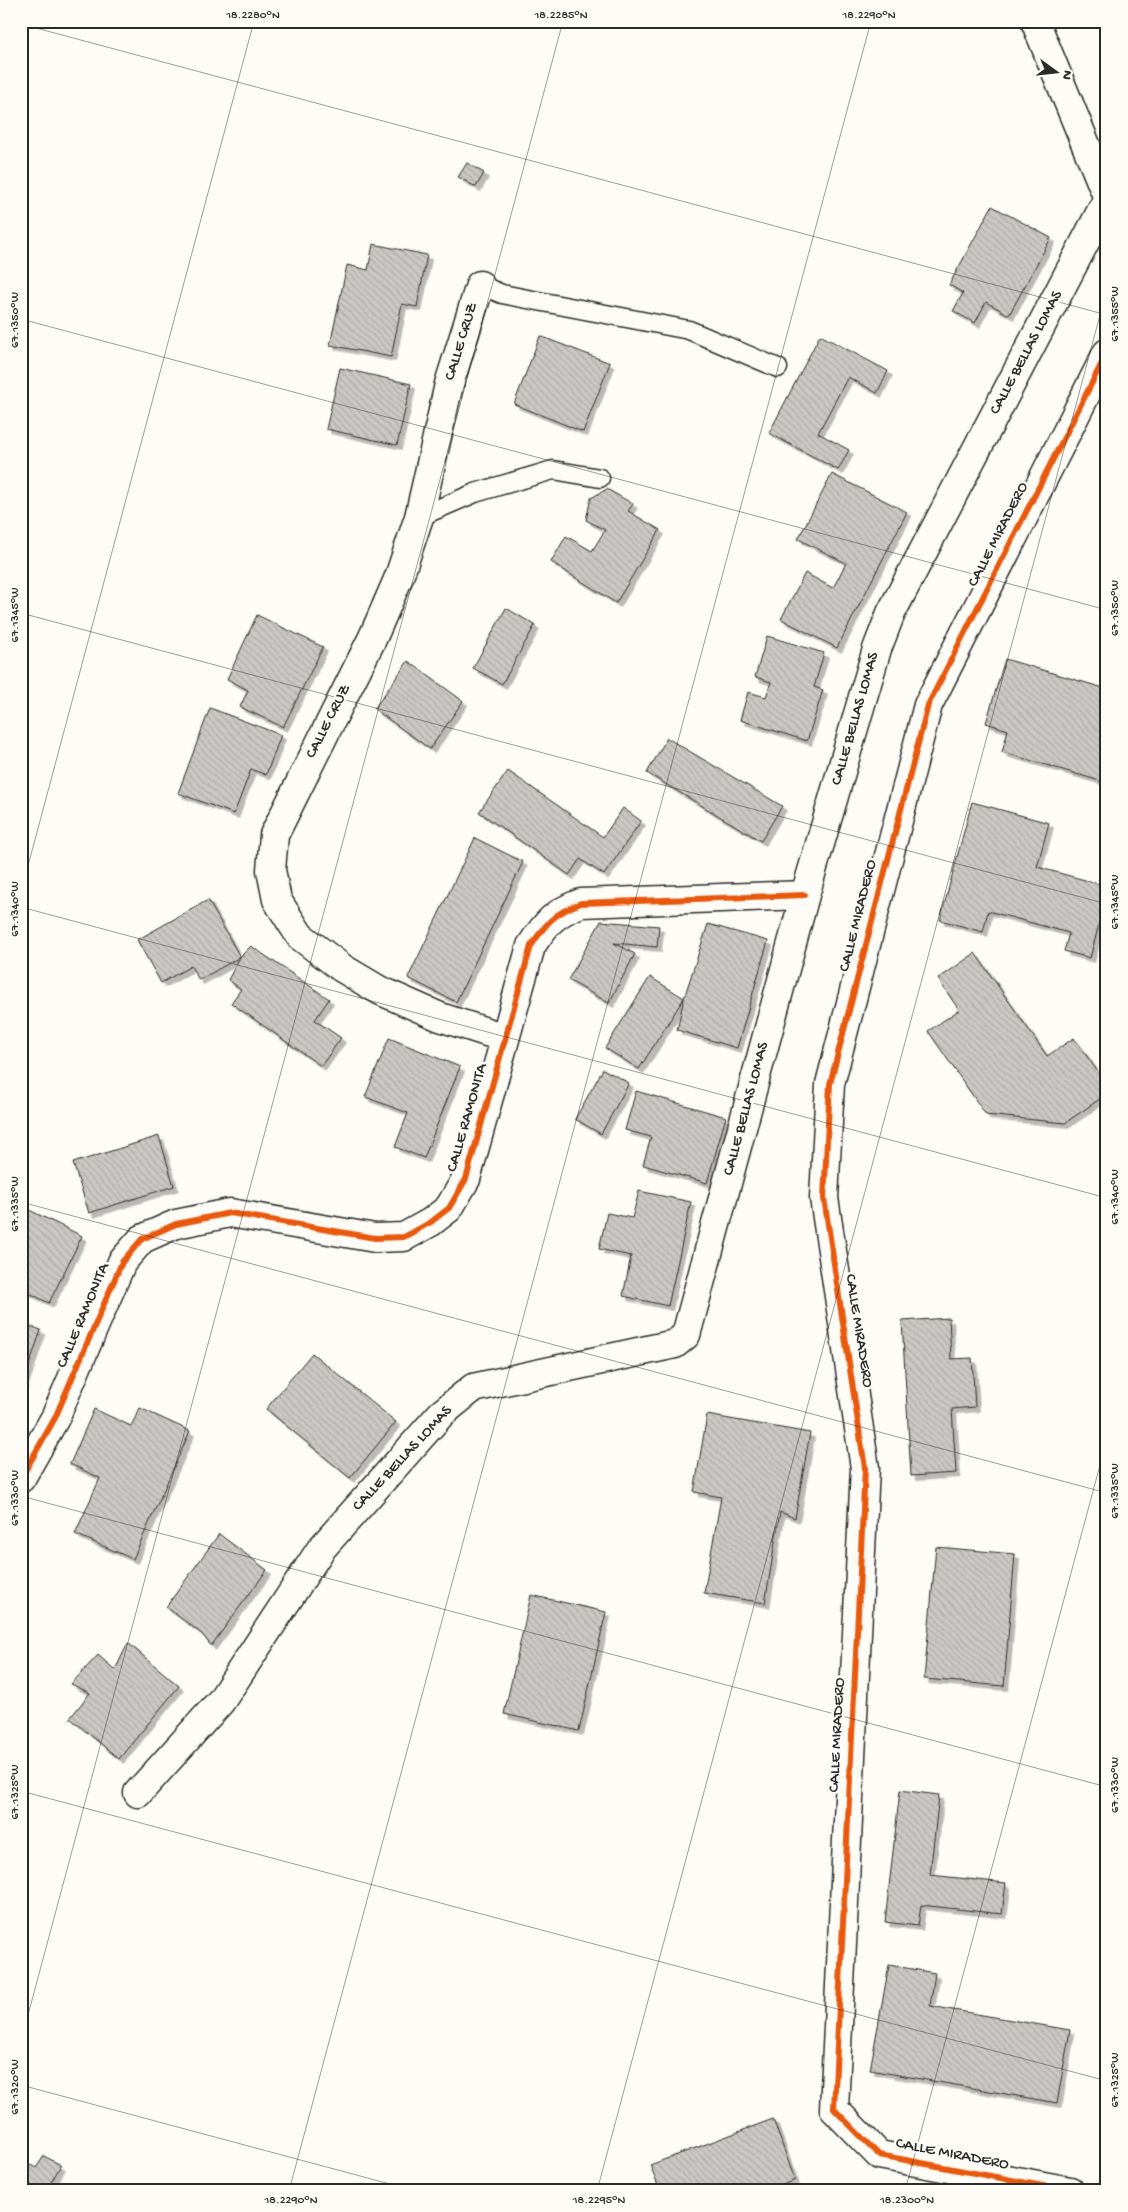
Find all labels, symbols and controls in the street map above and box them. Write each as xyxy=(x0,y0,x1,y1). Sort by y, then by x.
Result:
text: 18.2280°N xyxy=(225,9,280,23)
text: 18.2285°N xyxy=(533,9,588,23)
text: 18.2290°N xyxy=(841,9,896,23)
north arrow xyxy=(1030,48,1080,98)
text: N xyxy=(1057,68,1076,81)
text: 67.1355°W xyxy=(1109,286,1123,342)
street label: CALLE BELLAS LOMAS xyxy=(986,287,1068,418)
text: 67.1350°W xyxy=(9,292,23,348)
street label: CALLE CRUZ xyxy=(441,300,483,383)
street label: CALLE MIRADERO xyxy=(964,479,1034,590)
text: 67.1350°W xyxy=(1109,580,1123,636)
text: 67.1345°W xyxy=(9,588,23,642)
street label: CALLE BELLAS LOMAS xyxy=(828,650,884,788)
street label: CALLE CRUZ xyxy=(302,681,356,762)
street label: CALLE MIRADERO xyxy=(836,858,882,974)
text: 67.1345°W xyxy=(1109,875,1123,929)
text: 67.1340°W xyxy=(9,881,23,937)
street label: CALLE BELLAS LOMAS xyxy=(720,1040,774,1178)
street label: CALLE RAMONITA xyxy=(443,1060,493,1174)
text: 67.1340°W xyxy=(1109,1169,1123,1225)
text: 67.1335°W xyxy=(9,1176,23,1232)
street label: CALLE RAMONITA xyxy=(53,1259,115,1371)
street label: CALLE MIRADERO xyxy=(840,1273,876,1390)
street label: CALLE BELLAS LOMAS xyxy=(349,1402,457,1516)
text: 67.1335°W xyxy=(1109,1463,1123,1519)
text: 67.1330°W xyxy=(9,1470,23,1526)
street label: CALLE MIRADERO xyxy=(826,1677,851,1793)
text: 67.1330°W xyxy=(1109,1757,1123,1813)
text: 67.1325°W xyxy=(9,1765,23,1819)
text: 67.1325°W xyxy=(1109,2053,1123,2107)
text: 67.1320°W xyxy=(9,2059,23,2115)
street label: CALLE MIRADERO xyxy=(894,2135,1011,2175)
text: 18.2290°N xyxy=(263,2194,318,2208)
text: 18.2295°N xyxy=(572,2194,625,2208)
text: 18.2300°N xyxy=(879,2194,934,2208)

